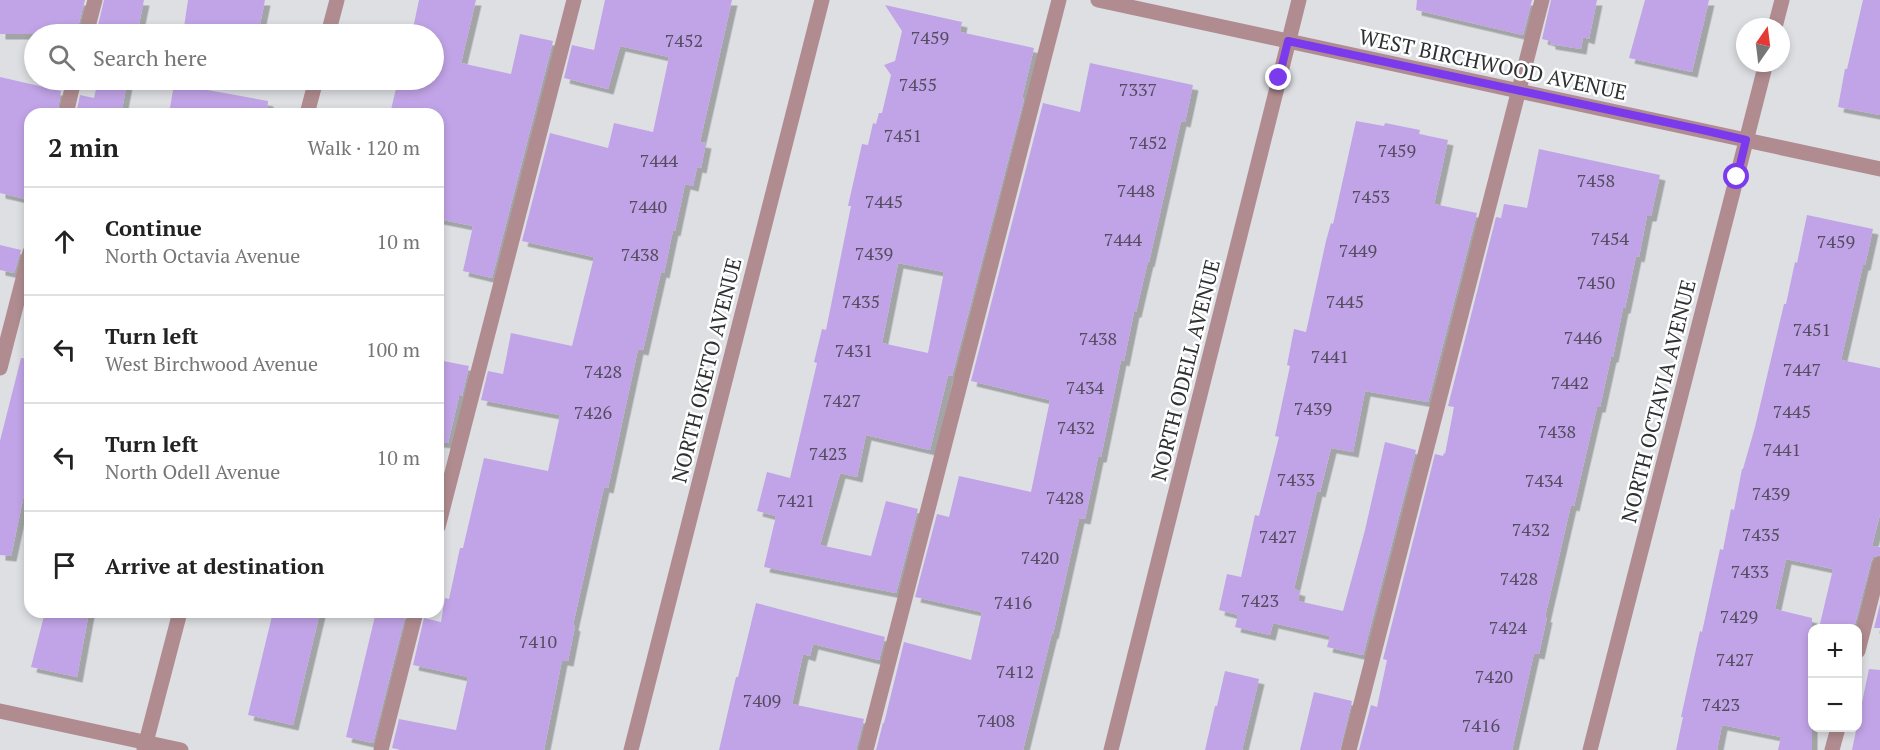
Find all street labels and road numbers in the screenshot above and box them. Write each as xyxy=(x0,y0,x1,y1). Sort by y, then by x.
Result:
street label: WEST BIRCHWOOD AVENUE xyxy=(1357,22,1629,106)
street label: NORTH OKETO AVENUE xyxy=(664,254,748,486)
street label: NORTH ODELL AVENUE xyxy=(1144,256,1226,484)
street label: NORTH OCTAVIA AVENUE xyxy=(1614,277,1702,525)

